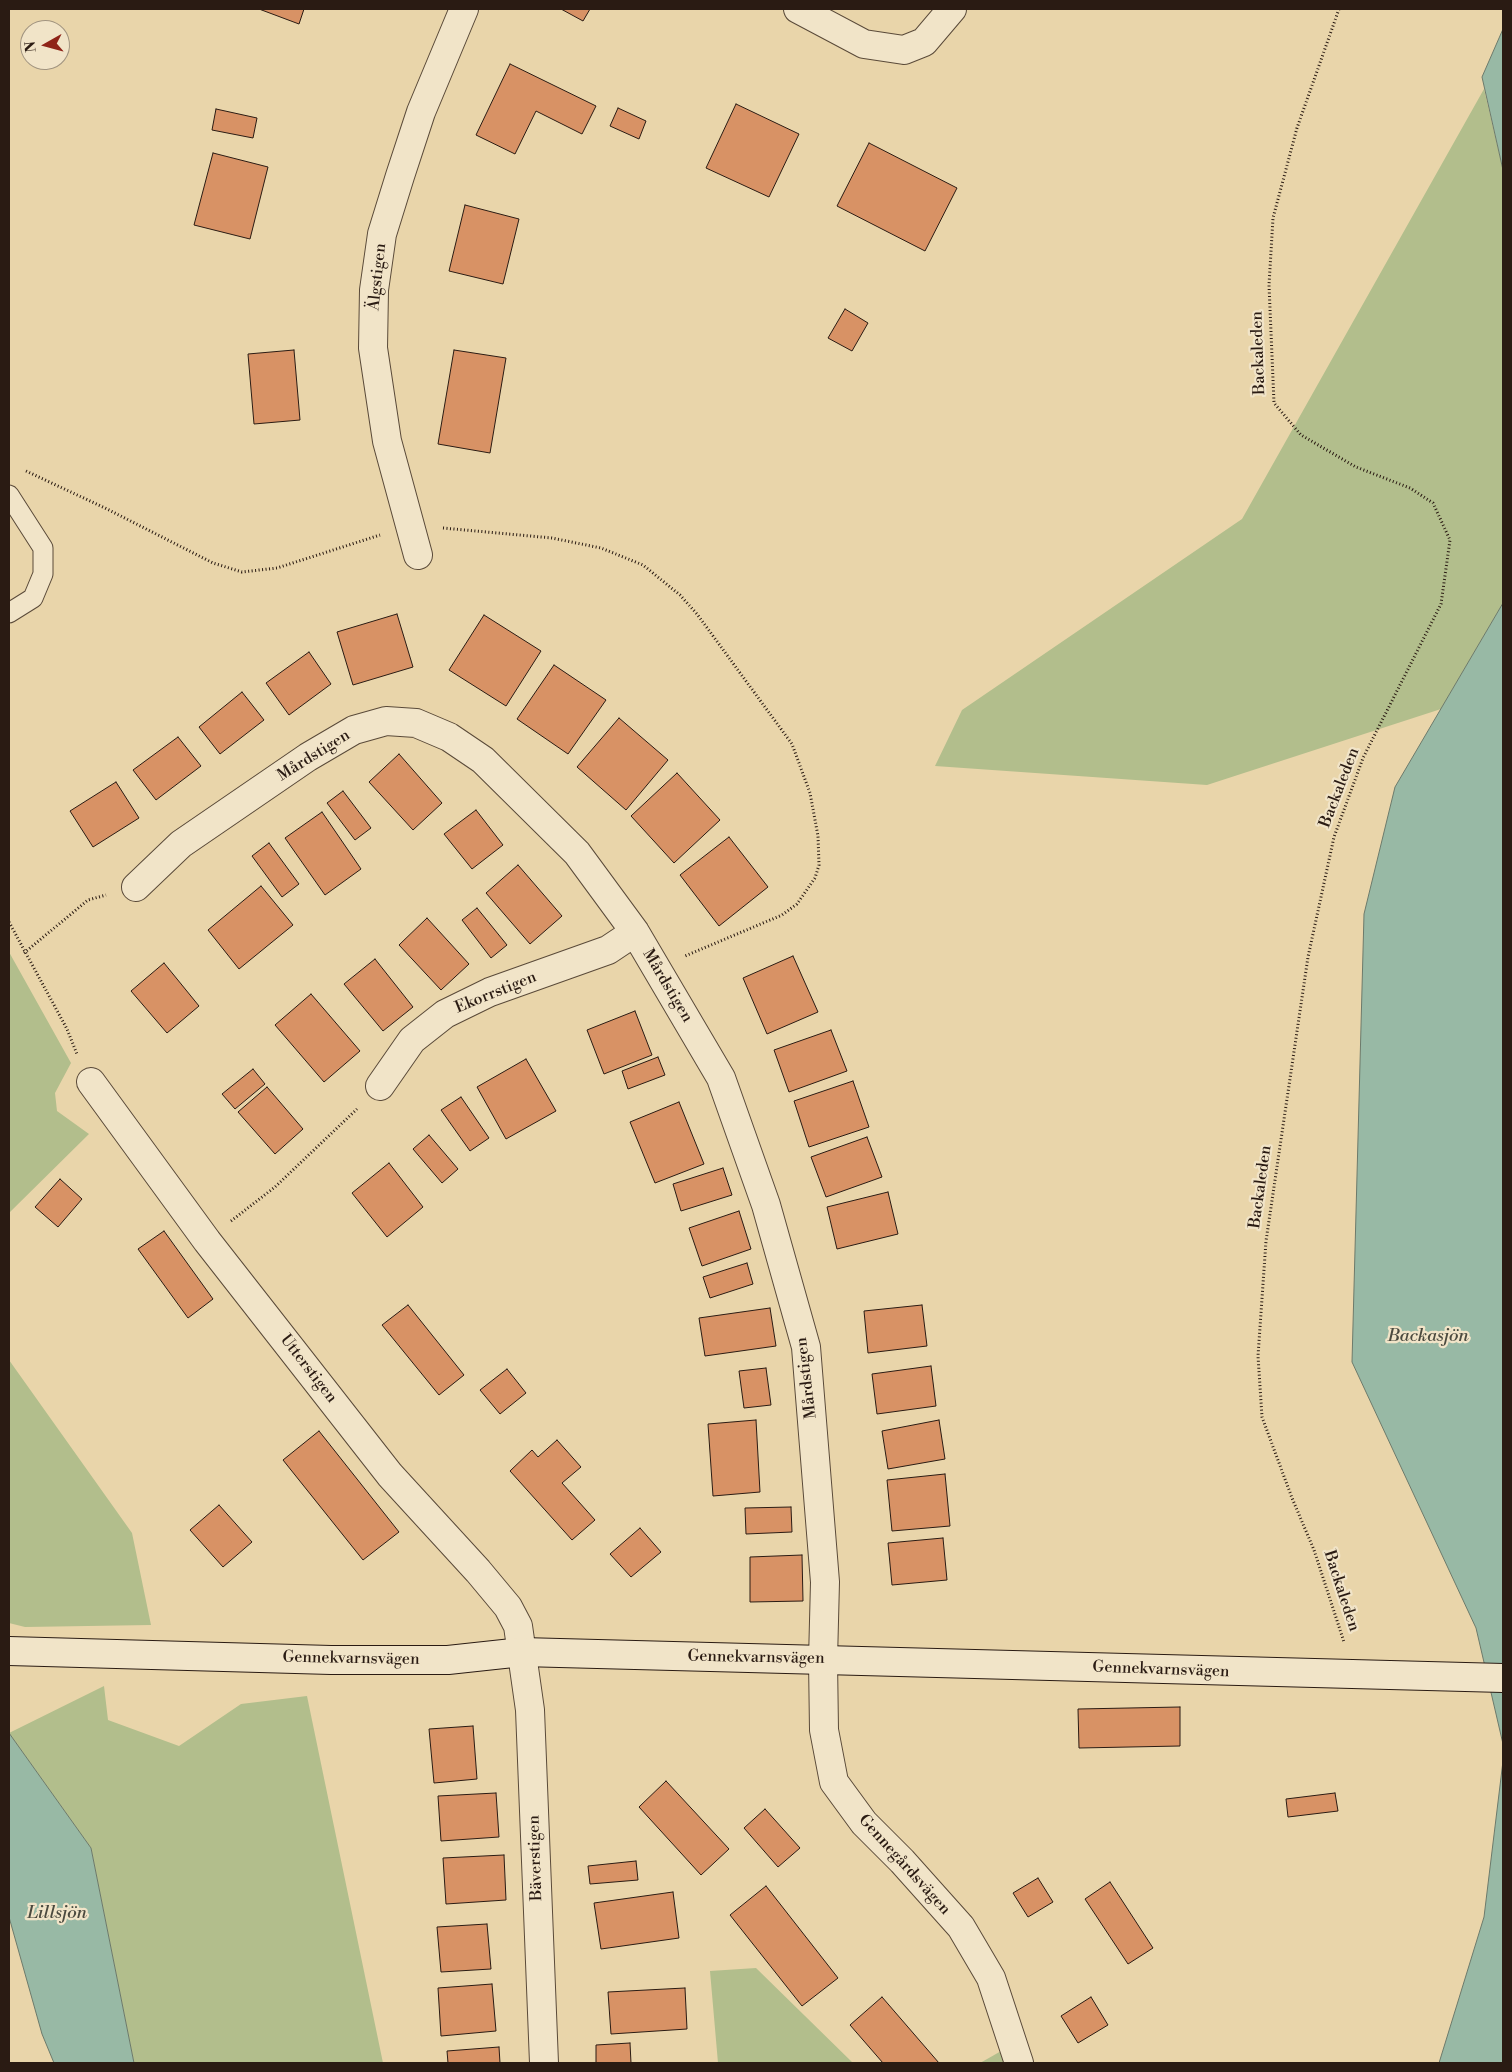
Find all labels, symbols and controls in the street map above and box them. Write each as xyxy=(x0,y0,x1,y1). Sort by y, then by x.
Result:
north arrow xyxy=(20,20,70,70)
text: N xyxy=(21,40,41,53)
street label: Älgstigen xyxy=(365,242,391,312)
street label: Backaleden xyxy=(1248,311,1270,395)
street label: Mårdstigen xyxy=(274,726,354,786)
street label: Backaleden xyxy=(1316,745,1364,831)
street label: Mårdstigen xyxy=(638,946,696,1026)
street label: Ekorrstigen xyxy=(452,968,540,1018)
street label: Backaleden xyxy=(1246,1144,1276,1230)
water label: Backasjön xyxy=(1387,1326,1469,1348)
street label: Utterstigen xyxy=(275,1331,341,1407)
street label: Mårdstigen xyxy=(792,1336,822,1420)
street label: Backaleden xyxy=(1319,1548,1363,1634)
street label: Gennekvarnsvägen xyxy=(687,1647,825,1669)
street label: Gennekvarnsvägen xyxy=(282,1648,420,1670)
street label: Gennekvarnsvägen xyxy=(1092,1658,1230,1682)
street label: Gennegårdsvägen xyxy=(854,1811,954,1919)
street label: Bäverstigen xyxy=(525,1815,547,1901)
water label: Lillsjön xyxy=(27,1903,87,1925)

